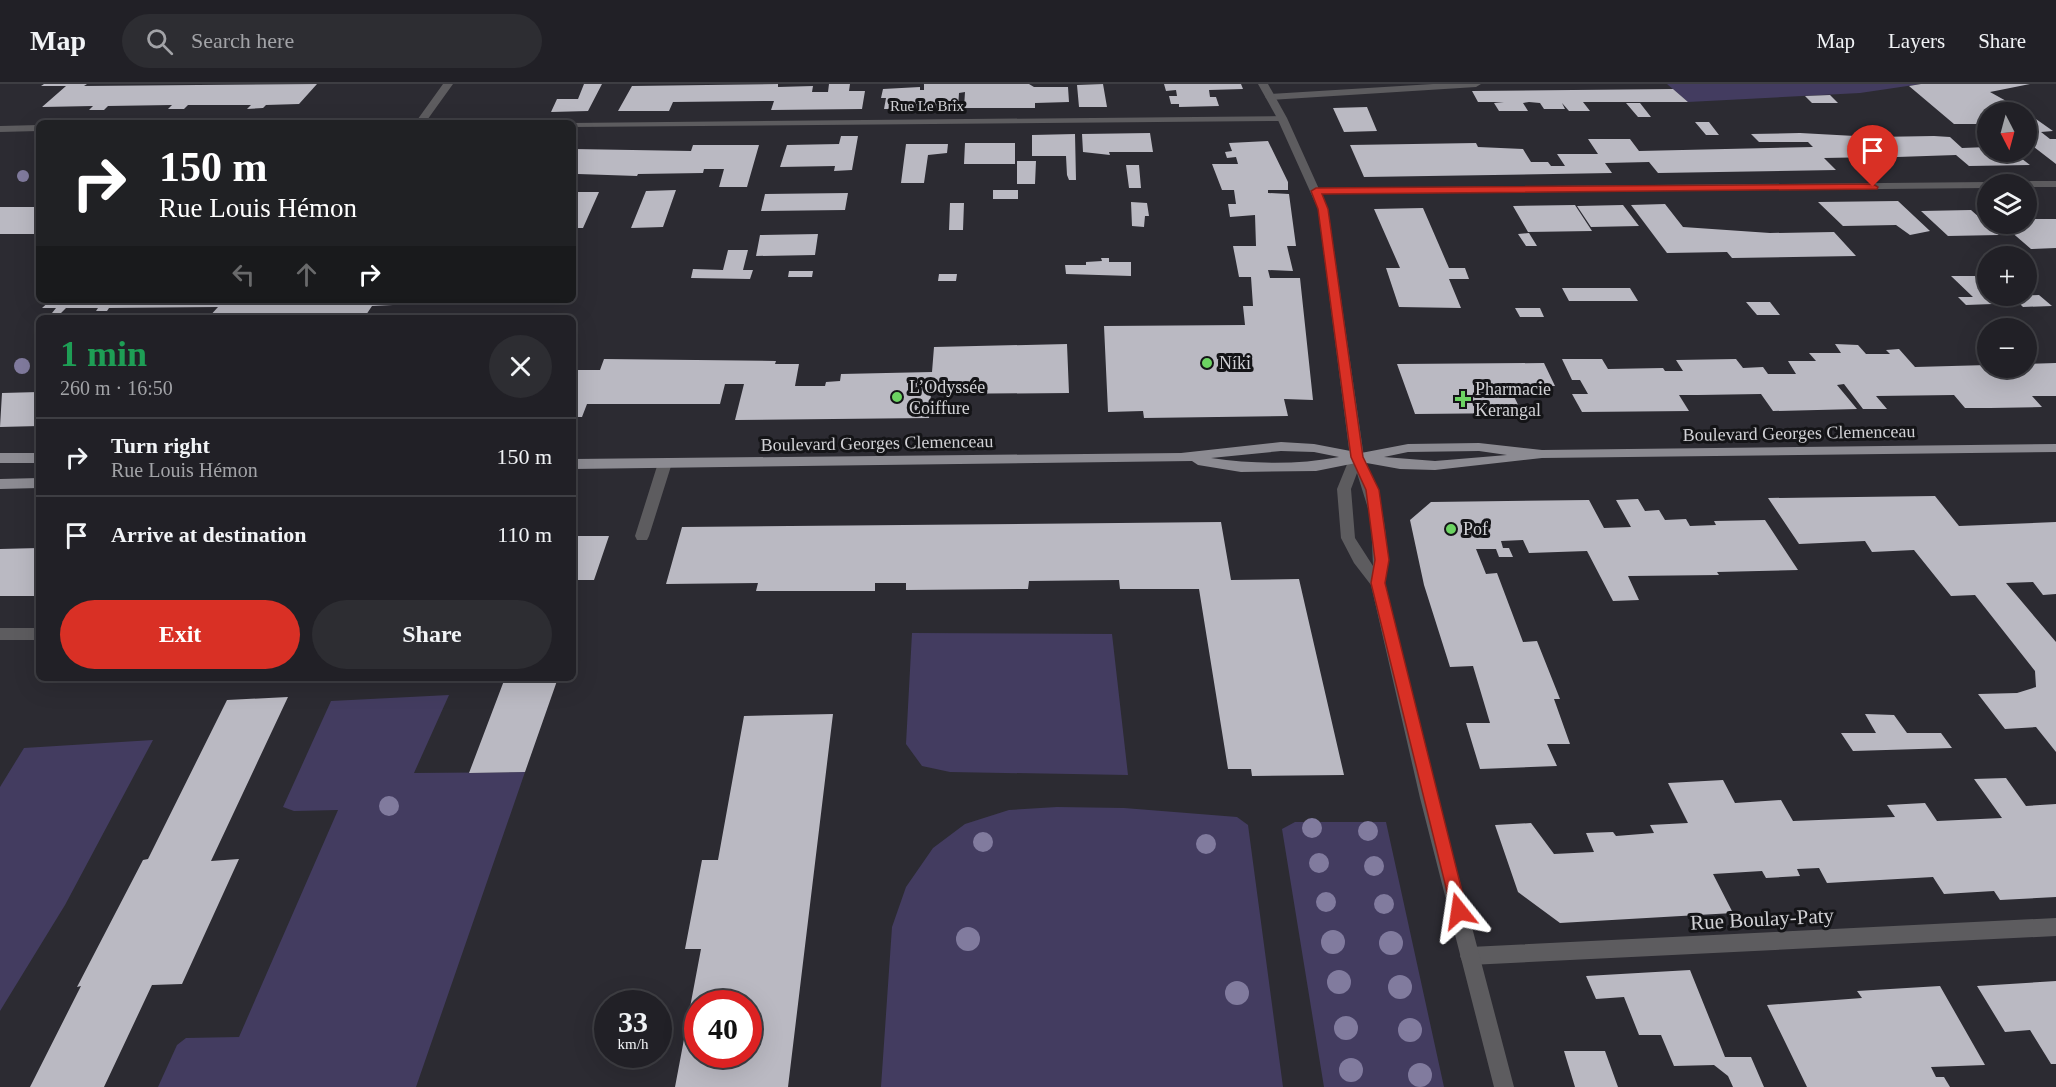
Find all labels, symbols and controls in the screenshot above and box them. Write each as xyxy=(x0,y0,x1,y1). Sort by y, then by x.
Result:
search box xyxy=(122,14,542,68)
text: Map xyxy=(30,25,86,56)
icon: search xyxy=(143,25,176,58)
text: Search here xyxy=(191,28,294,53)
text: Map xyxy=(1817,29,1855,53)
text: Layers xyxy=(1888,29,1945,53)
text: Share xyxy=(1978,29,2026,53)
street label: Rue Le Brix xyxy=(890,98,965,114)
north arrow xyxy=(1977,102,2037,162)
map controls xyxy=(1977,102,2037,378)
pin xyxy=(1847,125,1898,187)
icon: arrive xyxy=(1856,134,1889,167)
icon: right xyxy=(60,144,138,222)
text: 150 m xyxy=(159,144,268,190)
button: layers xyxy=(1977,174,2037,234)
text: Rue Louis Hémon xyxy=(159,193,357,223)
button: + xyxy=(1977,246,2037,306)
icon: left xyxy=(227,258,260,291)
icon: ahead xyxy=(290,258,323,291)
icon: right xyxy=(353,258,386,291)
button: − xyxy=(1977,318,2037,378)
text: 1 min xyxy=(60,334,147,374)
button: close xyxy=(489,335,552,398)
place label: Níki xyxy=(1219,353,1251,373)
marker: Níki xyxy=(1200,356,1214,370)
text: 260 m · 16:50 xyxy=(60,377,173,399)
place label: L’Odyssée Coiffure xyxy=(909,377,985,418)
place label: Pharmacie Kerangal xyxy=(1475,379,1551,420)
marker: L’Odyssée Coiffure xyxy=(890,390,904,404)
marker: Pharmacie Kerangal xyxy=(1456,392,1470,406)
street label: Boulevard Georges Clemenceau xyxy=(1683,421,1915,445)
street label: Boulevard Georges Clemenceau xyxy=(761,431,993,455)
text: Turn right xyxy=(111,433,210,458)
icon: right xyxy=(60,441,93,474)
text: 150 m xyxy=(496,444,552,469)
text: Rue Louis Hémon xyxy=(111,459,258,481)
icon: arrive xyxy=(60,519,93,552)
place label: Pof xyxy=(1463,519,1488,539)
text: Arrive at destination xyxy=(111,522,307,547)
text: 110 m xyxy=(497,522,552,547)
marker: Pof xyxy=(1444,522,1458,536)
button: Exit xyxy=(60,600,300,669)
button: Share xyxy=(312,600,552,669)
position arrow xyxy=(1427,879,1491,943)
street label: Rue Boulay-Paty xyxy=(1689,903,1835,935)
speed limit sign: 40 xyxy=(684,990,762,1068)
text: 33 xyxy=(618,1005,648,1038)
text: km/h xyxy=(618,1036,648,1052)

